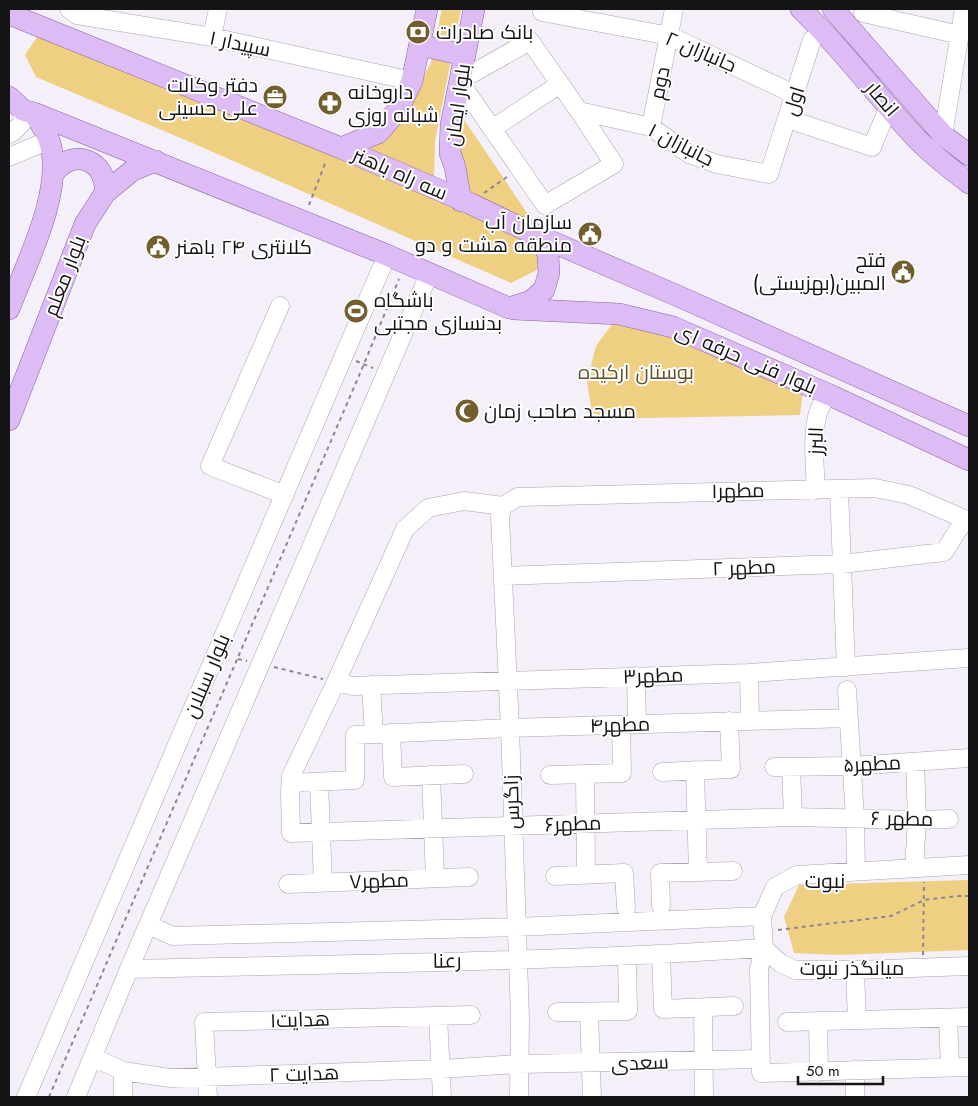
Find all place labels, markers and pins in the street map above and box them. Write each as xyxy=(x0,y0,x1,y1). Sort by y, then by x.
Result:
place label: بانک صادرات xyxy=(436,18,533,47)
bank icon: بانک صادرات xyxy=(405,19,431,45)
place label: دفتر وکالت علی حسینی xyxy=(159,71,258,123)
place label: داروخانه شبانه روزی xyxy=(348,78,439,130)
office icon: دفتر وکالت علی حسینی xyxy=(262,84,288,110)
pharmacy icon: داروخانه شبانه روزی xyxy=(317,90,343,116)
place label: سازمان آب منطقه هشت و دو xyxy=(415,208,572,260)
public building icon: سازمان آب منطقه هشت و دو xyxy=(577,221,603,247)
place label: کلانتری ۲۴ باهنر xyxy=(175,233,312,262)
public building icon: کلانتری ۲۴ باهنر xyxy=(145,234,171,260)
place label: فتح المبین(بهزیستی) xyxy=(753,246,886,298)
public building icon: فتح المبین(بهزیستی) xyxy=(890,259,916,285)
place label: باشگاه بدنسازی مجتبی xyxy=(374,286,502,338)
sports icon: باشگاه بدنسازی مجتبی xyxy=(343,298,369,324)
place label: مسجد صاحب زمان xyxy=(484,397,636,426)
mosque icon: مسجد صاحب زمان xyxy=(454,398,480,424)

